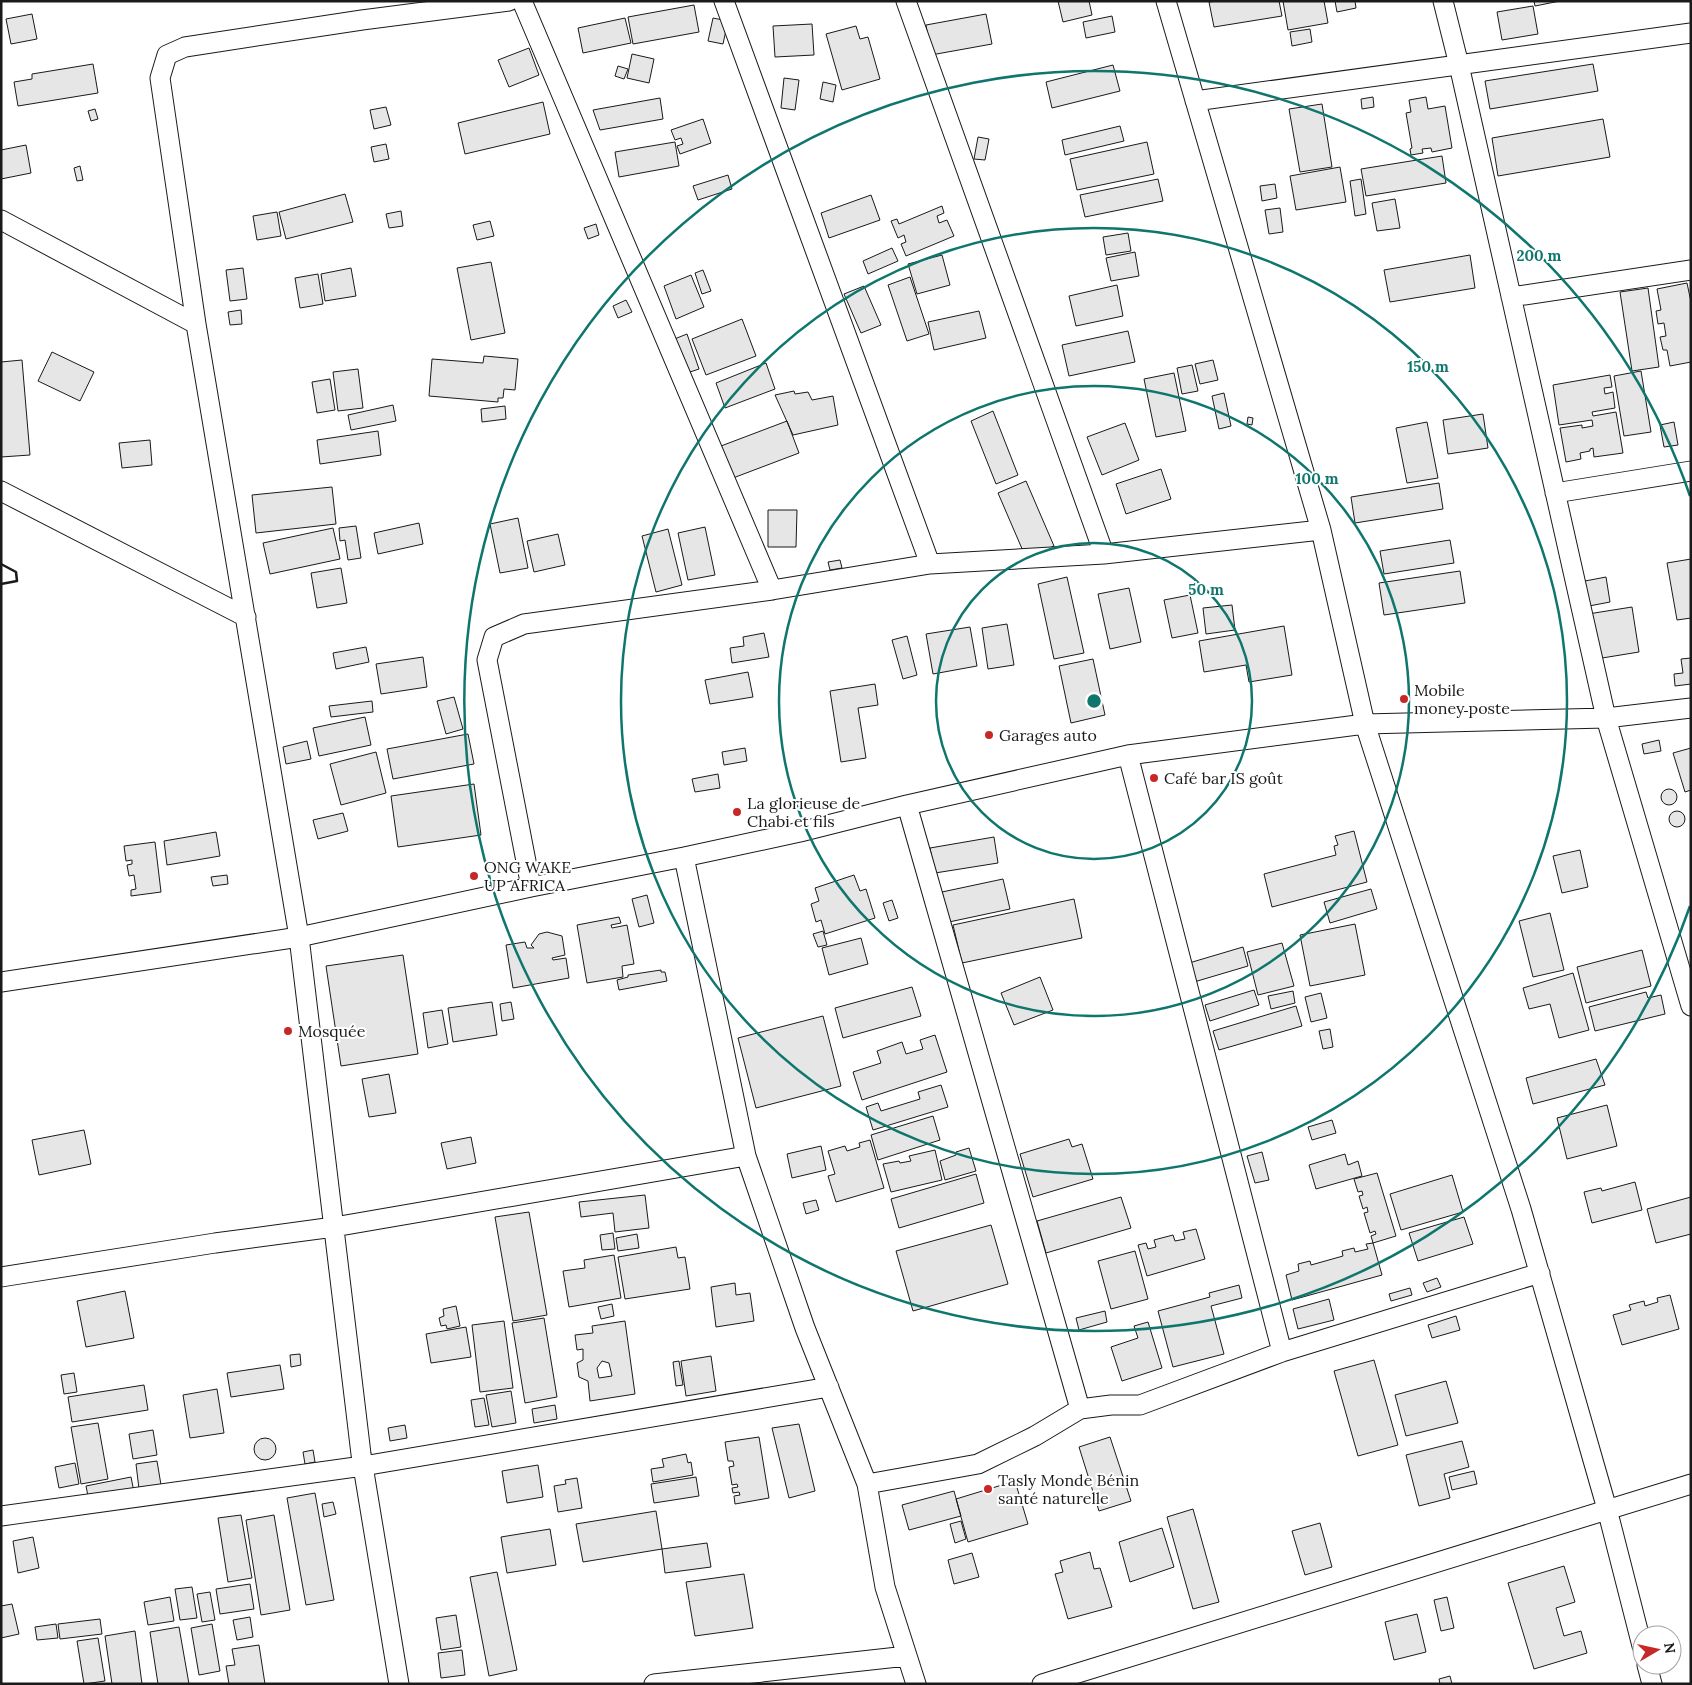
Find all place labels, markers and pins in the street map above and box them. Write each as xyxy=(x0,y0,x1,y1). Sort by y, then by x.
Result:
place label: Mobile money poste xyxy=(1414,680,1510,718)
centre of rings xyxy=(1085,692,1103,710)
marker: Mobile money poste xyxy=(1398,693,1410,705)
place label: Garages auto xyxy=(999,725,1097,745)
marker: Garages auto xyxy=(983,729,995,741)
place label: Café bar IS goût xyxy=(1164,768,1284,788)
marker: Café bar IS goût xyxy=(1148,772,1160,784)
place label: La glorieuse de Chabi et fils xyxy=(747,793,861,831)
marker: La glorieuse de Chabi et fils xyxy=(731,806,743,818)
place label: ONG WAKE UP AFRICA xyxy=(484,857,571,895)
marker: ONG WAKE UP AFRICA xyxy=(468,870,480,882)
place label: Mosquée xyxy=(298,1021,366,1041)
marker: Mosquée xyxy=(282,1025,294,1037)
place label: Tasly Monde Bénin santé naturelle xyxy=(998,1470,1139,1508)
marker: Tasly Monde Bénin santé naturelle xyxy=(982,1483,994,1495)

